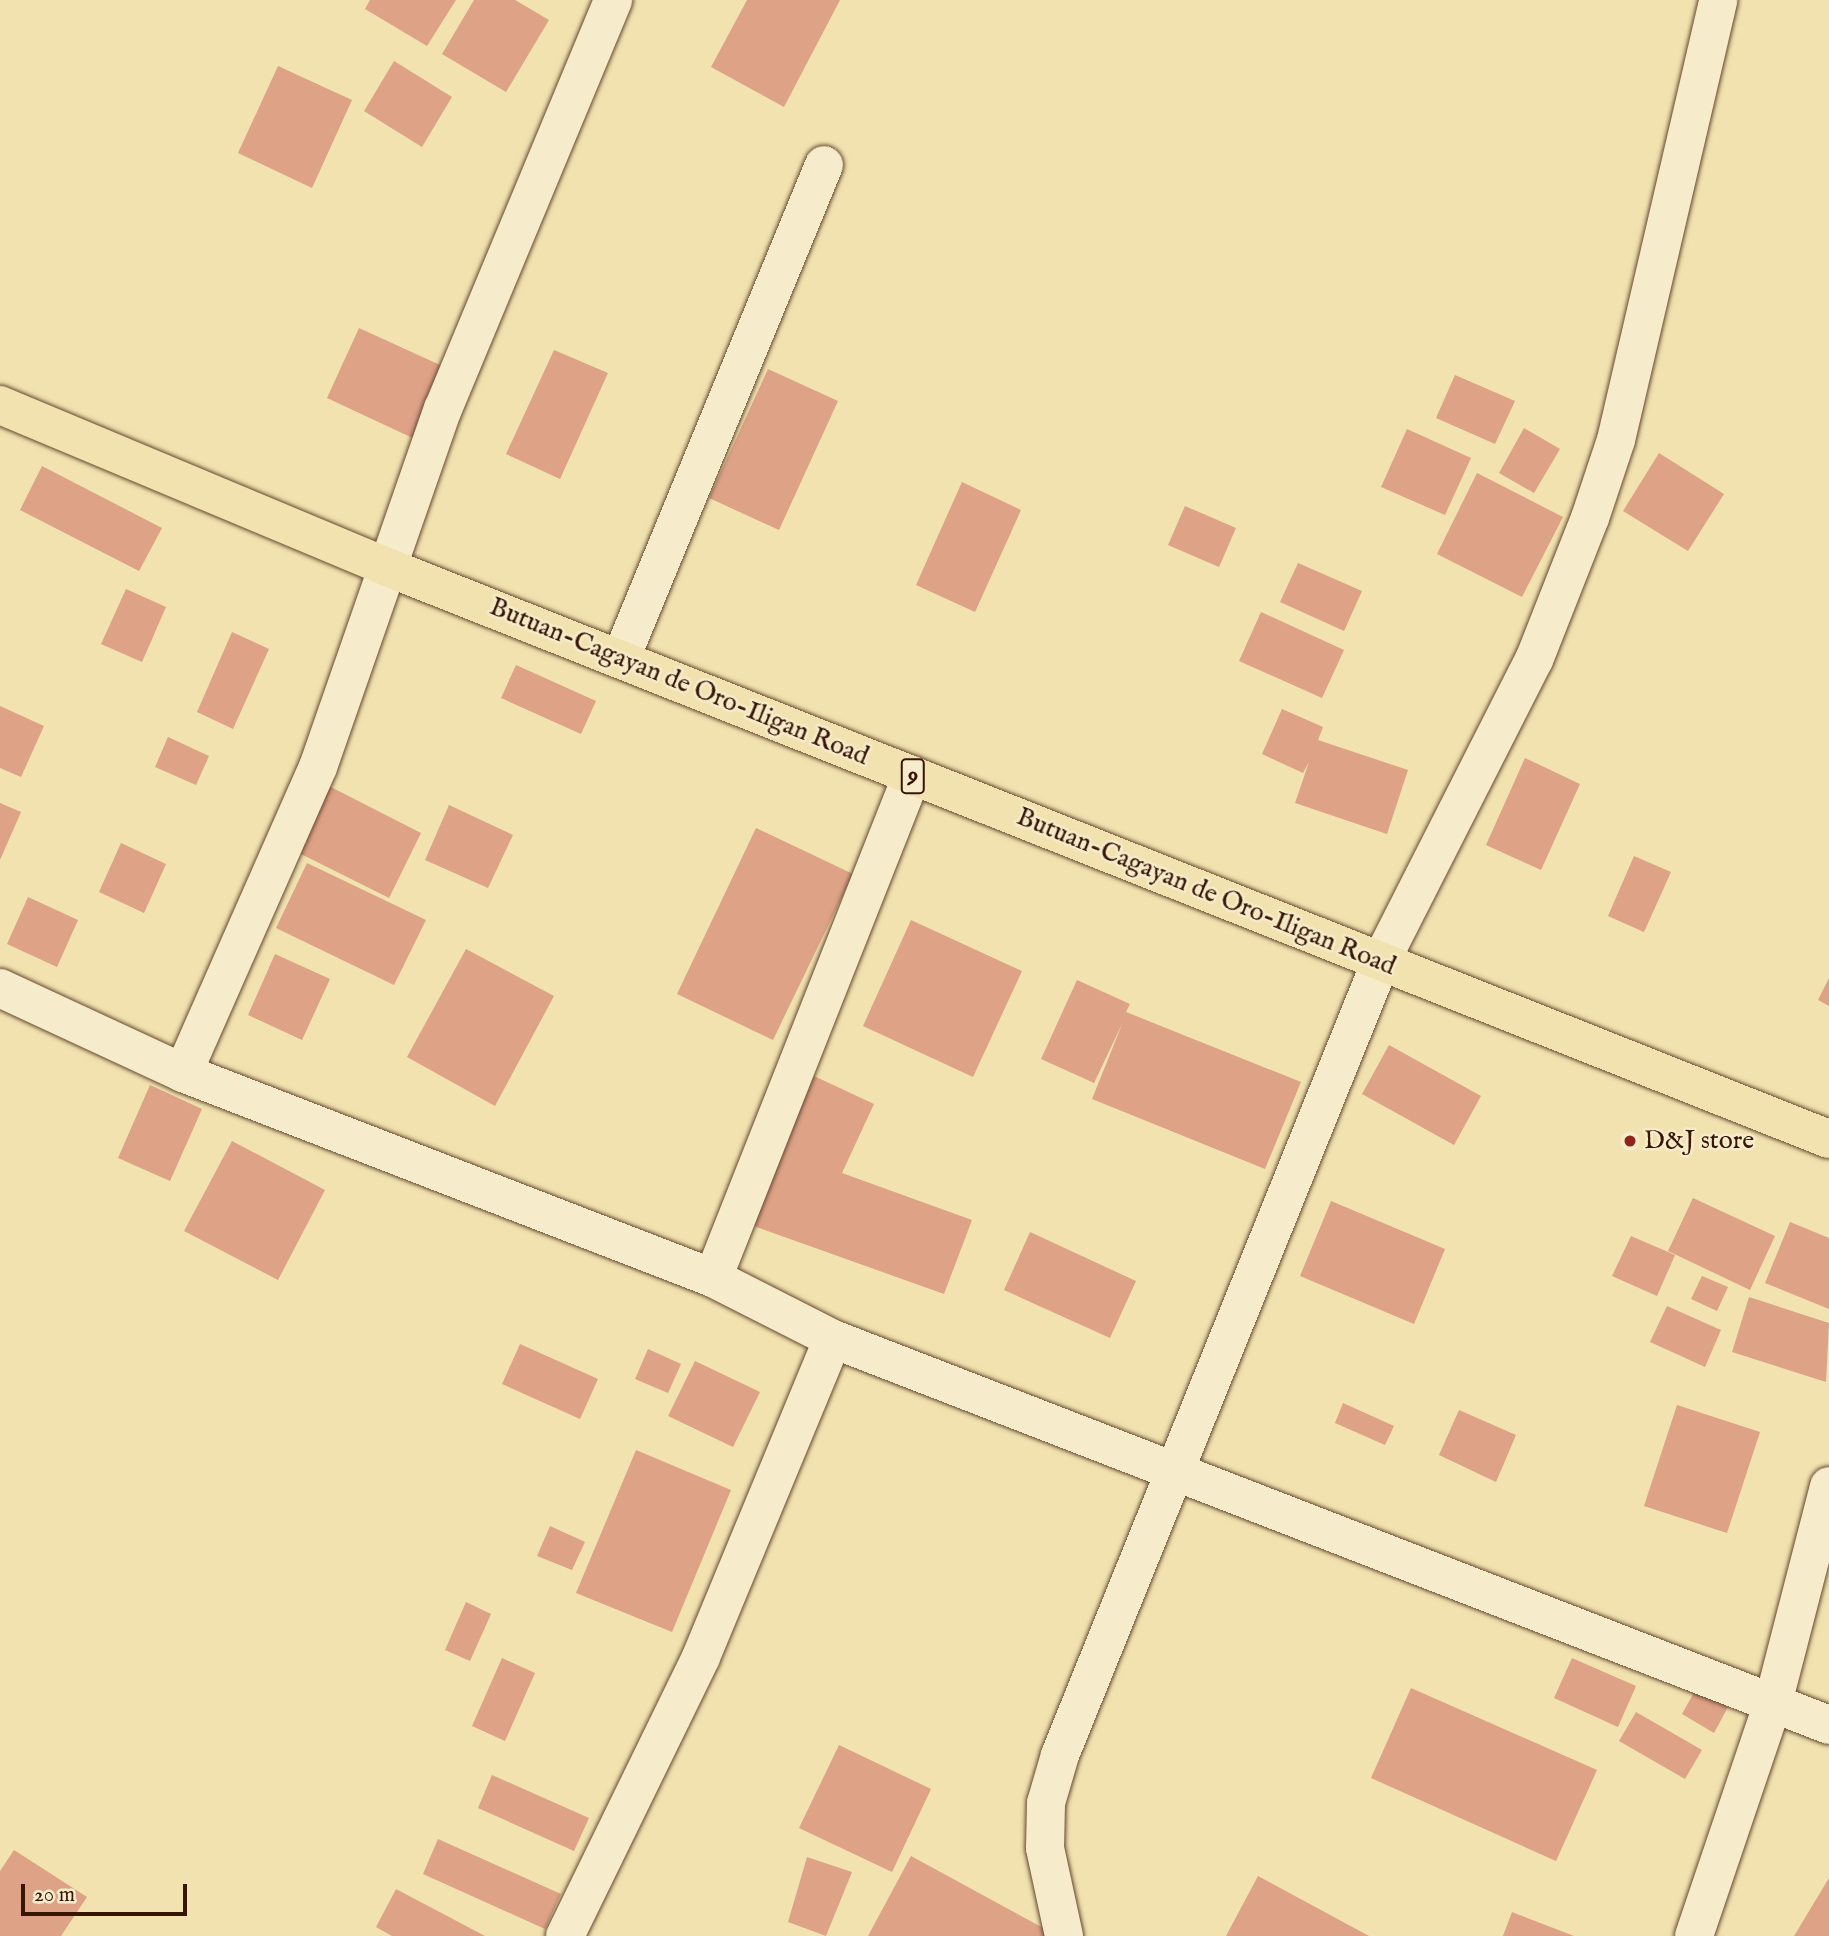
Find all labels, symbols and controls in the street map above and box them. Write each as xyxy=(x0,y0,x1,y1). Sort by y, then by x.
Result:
street label: Butuan-Cagayan de Oro-Iligan Road xyxy=(485,591,873,773)
road number: 9 xyxy=(901,756,925,796)
street label: Butuan-Cagayan de Oro-Iligan Road xyxy=(1012,801,1400,983)
place label: D&J store xyxy=(1644,1125,1754,1157)
marker: D&J store xyxy=(1622,1133,1638,1149)
scale bar xyxy=(24,1870,191,1914)
text: 20 m xyxy=(34,1882,75,1909)

